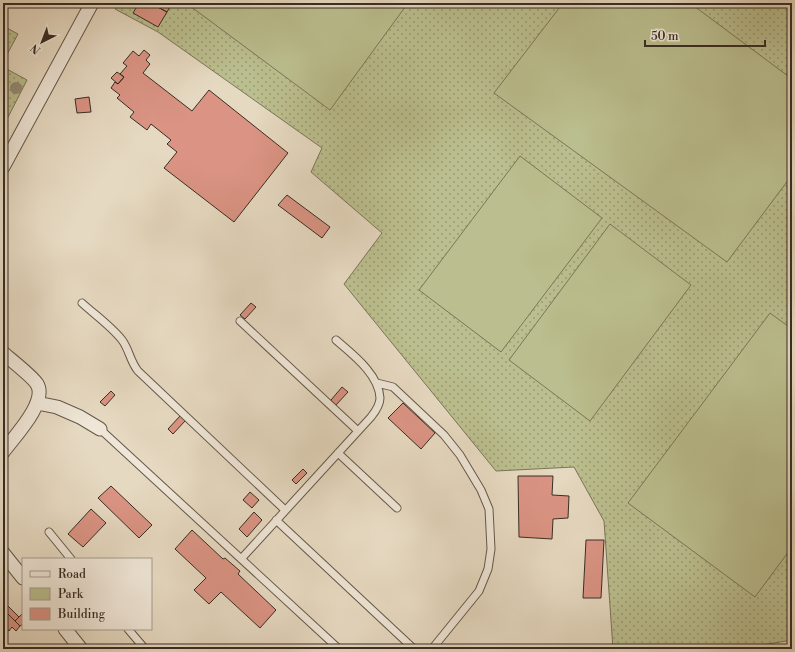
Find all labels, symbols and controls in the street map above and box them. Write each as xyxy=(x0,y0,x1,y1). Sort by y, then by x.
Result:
north arrow xyxy=(22,22,62,62)
scale bar xyxy=(645,22,765,48)
text: 50 m xyxy=(651,29,679,44)
text: N xyxy=(28,40,44,57)
legend xyxy=(22,558,152,630)
text: Road xyxy=(58,567,86,582)
text: Park xyxy=(58,587,84,602)
text: Building xyxy=(57,607,106,622)

